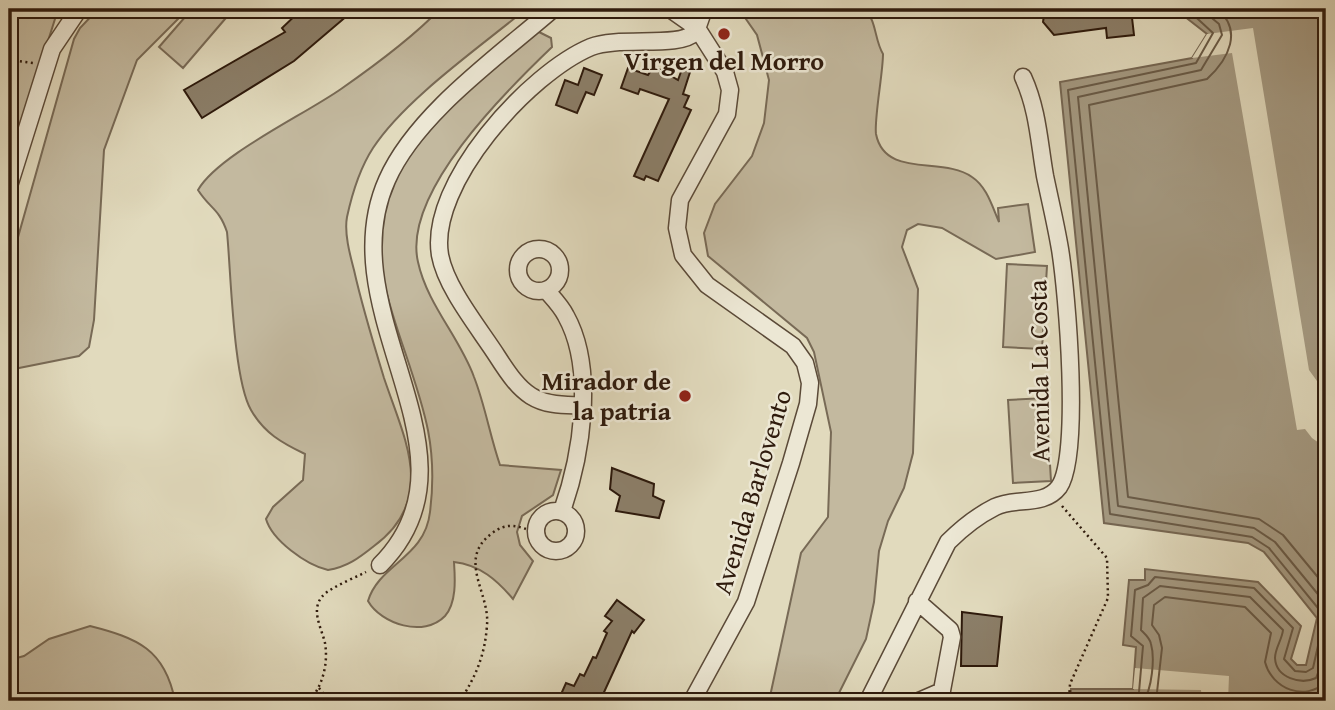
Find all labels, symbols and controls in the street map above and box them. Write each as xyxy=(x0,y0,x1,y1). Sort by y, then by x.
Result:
marker: Virgen del Morro xyxy=(716,26,732,42)
place label: Virgen del Morro xyxy=(624,41,824,80)
street label: Avenida La Costa xyxy=(1017,279,1060,463)
place label: Mirador de la patria xyxy=(541,361,672,430)
street label: Avenida Barlovento xyxy=(702,385,801,599)
marker: Mirador de la patria xyxy=(677,388,693,404)

